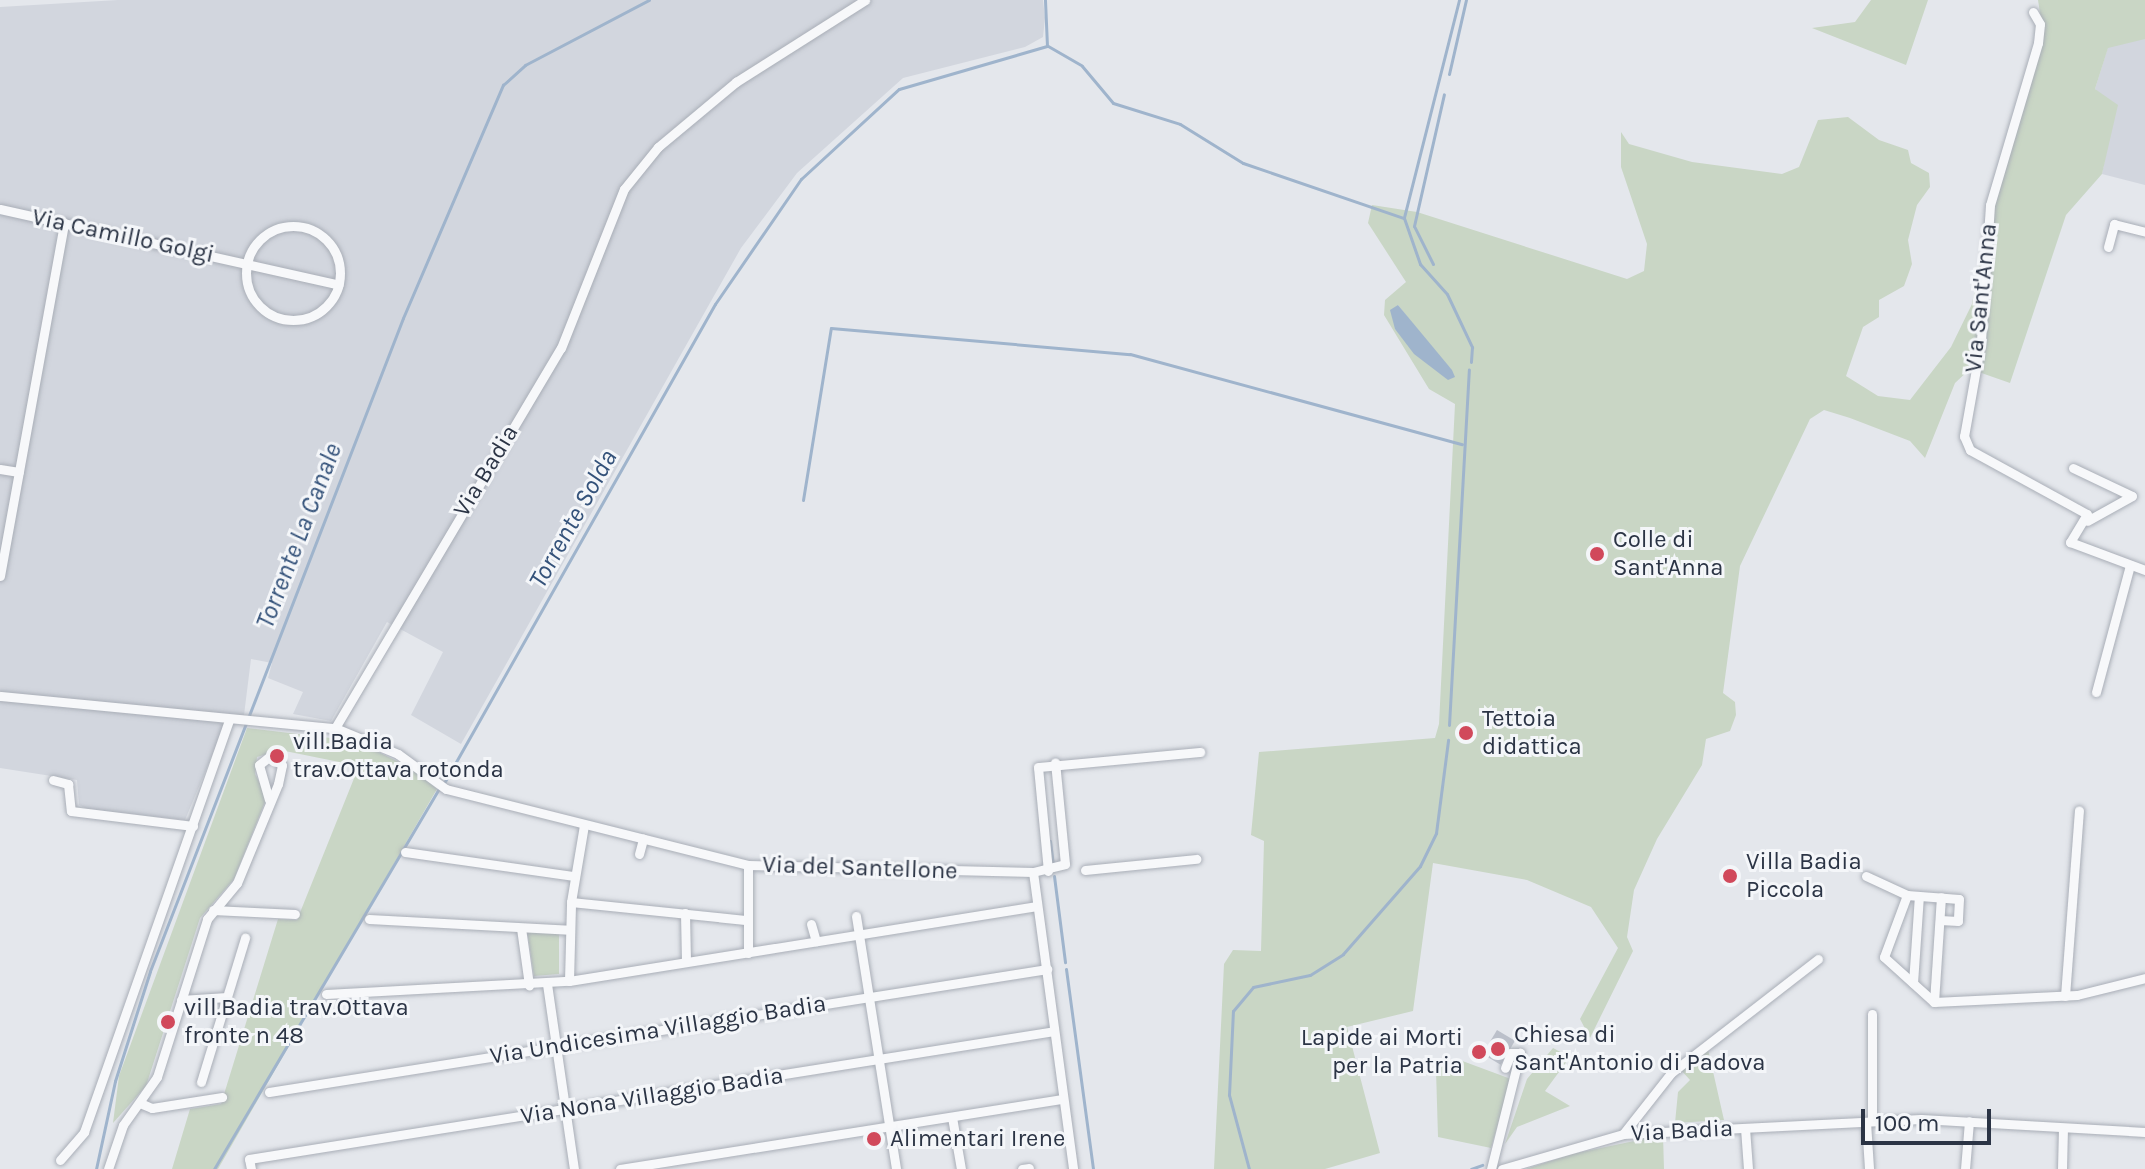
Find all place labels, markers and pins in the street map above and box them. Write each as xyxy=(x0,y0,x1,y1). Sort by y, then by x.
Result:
place label: Colle di Sant'Anna xyxy=(1613,526,1723,582)
marker: Colle di Sant'Anna xyxy=(1588,545,1606,563)
place label: Tettoia didattica xyxy=(1482,705,1582,761)
marker: Tettoia didattica xyxy=(1457,724,1475,742)
place label: vill.Badia trav.Ottava rotonda xyxy=(293,728,504,784)
marker: vill.Badia trav.Ottava rotonda xyxy=(268,747,286,765)
place label: Villa Badia Piccola xyxy=(1746,848,1862,904)
marker: Villa Badia Piccola xyxy=(1721,867,1739,885)
place label: vill.Badia trav.Ottava fronte n 48 xyxy=(184,994,409,1050)
marker: vill.Badia trav.Ottava fronte n 48 xyxy=(159,1013,177,1031)
place label: Chiesa di Sant'Antonio di Padova xyxy=(1514,1021,1766,1077)
place label: Lapide ai Morti per la Patria xyxy=(1301,1024,1463,1080)
marker: Chiesa di Sant'Antonio di Padova xyxy=(1489,1040,1507,1058)
marker: Lapide ai Morti per la Patria xyxy=(1470,1043,1488,1061)
place label: Alimentari Irene xyxy=(890,1125,1065,1153)
marker: Alimentari Irene xyxy=(865,1130,883,1148)

